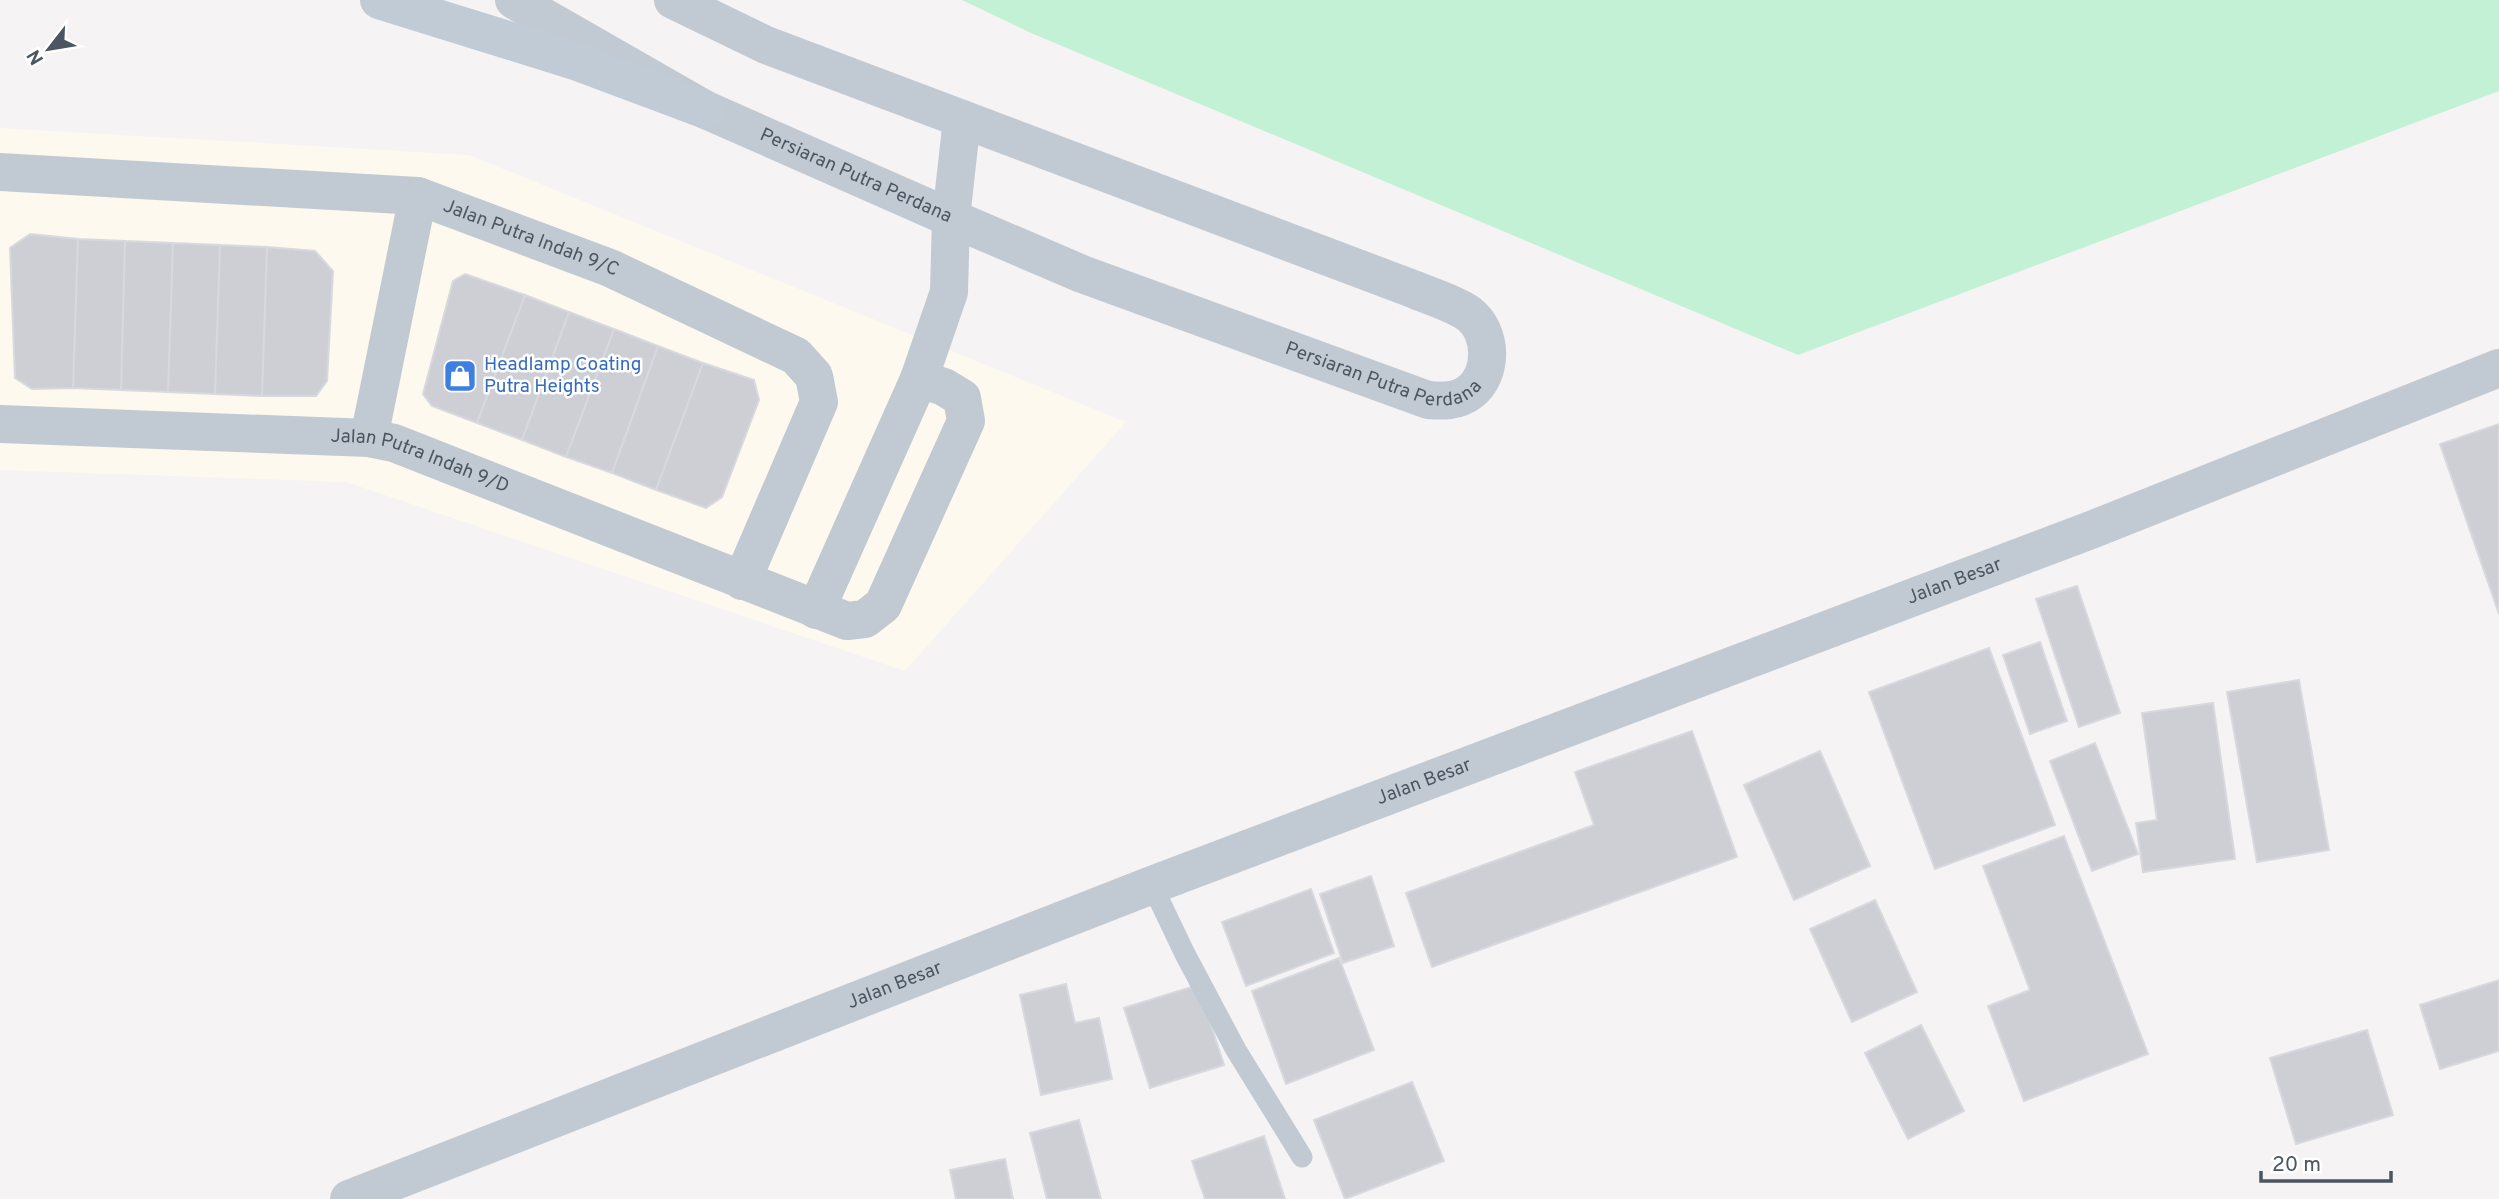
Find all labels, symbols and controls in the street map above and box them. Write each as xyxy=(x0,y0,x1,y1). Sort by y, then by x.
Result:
north arrow xyxy=(14,14,84,84)
text: N xyxy=(22,45,50,69)
street label: Persiaran Putra Perdana xyxy=(756,123,956,229)
street label: Jalan Putra Indah 9/C xyxy=(439,194,623,282)
street label: Persiaran Putra Perdana xyxy=(1282,337,1488,413)
place label: Headlamp Coating Putra Heights xyxy=(484,353,641,399)
shop icon: Headlamp Coating Putra Heights xyxy=(441,357,479,395)
street label: Jalan Putra Indah 9/D xyxy=(330,425,513,499)
street label: Jalan Besar xyxy=(1903,553,2006,611)
street label: Jalan Besar xyxy=(1373,753,1476,811)
street label: Jalan Besar xyxy=(844,956,946,1015)
scale bar xyxy=(2261,1140,2390,1184)
text: 20 m xyxy=(2272,1152,2321,1179)

